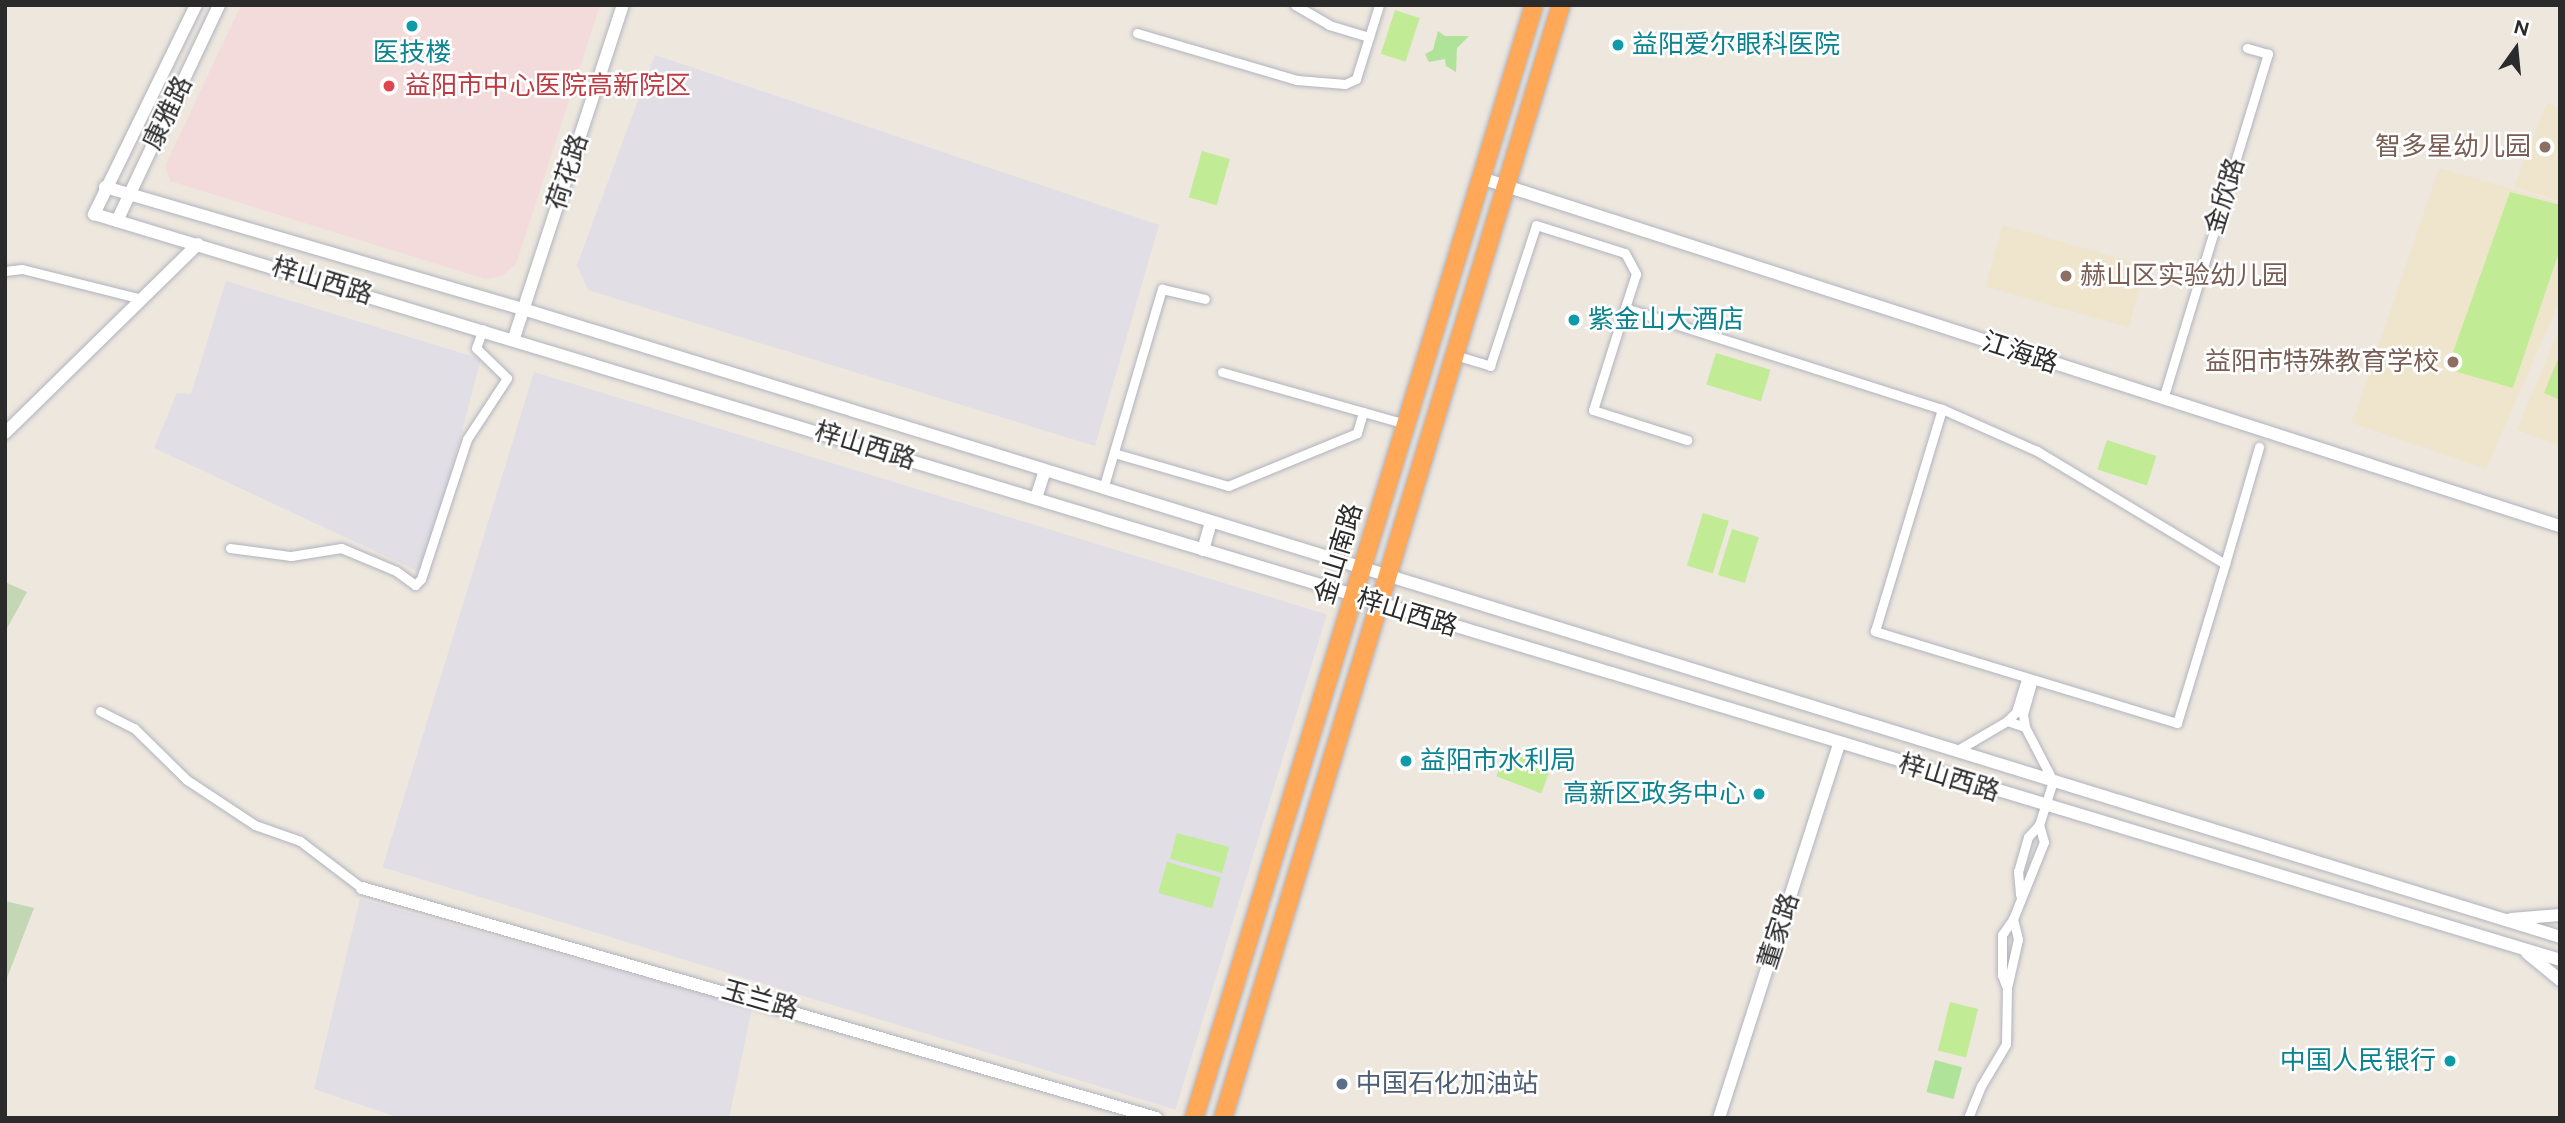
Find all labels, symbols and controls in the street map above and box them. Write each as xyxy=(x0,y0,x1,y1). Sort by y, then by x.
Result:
north arrow xyxy=(2481,14,2551,84)
text: N xyxy=(2511,15,2532,41)
marker: 医技楼 xyxy=(404,18,420,34)
place label: 益阳爱尔眼科医院 xyxy=(1632,29,1840,61)
place label: 医技楼 xyxy=(373,37,451,69)
marker: 益阳爱尔眼科医院 xyxy=(1610,37,1626,53)
place label: 益阳市中心医院高新院区 xyxy=(405,70,691,102)
street label: 康雅路 xyxy=(137,71,199,155)
marker: 益阳市中心医院高新院区 xyxy=(379,76,399,96)
street label: 荷花路 xyxy=(541,130,595,214)
place label: 智多星幼儿园 xyxy=(2375,131,2531,163)
marker: 智多星幼儿园 xyxy=(2537,139,2553,155)
street label: 金欣路 xyxy=(2199,154,2251,238)
street label: 梓山西路 xyxy=(268,251,376,311)
place label: 赫山区实验幼儿园 xyxy=(2080,260,2288,292)
marker: 赫山区实验幼儿园 xyxy=(2058,268,2074,284)
place label: 紫金山大酒店 xyxy=(1588,304,1744,336)
marker: 紫金山大酒店 xyxy=(1566,312,1582,328)
street label: 江海路 xyxy=(1978,326,2062,380)
place label: 益阳市特殊教育学校 xyxy=(2205,346,2439,378)
marker: 益阳市特殊教育学校 xyxy=(2445,354,2461,370)
street label: 梓山西路 xyxy=(811,416,919,476)
street label: 金山南路 xyxy=(1309,500,1369,608)
street label: 梓山西路 xyxy=(1353,583,1461,643)
place label: 益阳市水利局 xyxy=(1420,745,1576,777)
street label: 梓山西路 xyxy=(1895,748,2003,808)
marker: 益阳市水利局 xyxy=(1398,753,1414,769)
place label: 高新区政务中心 xyxy=(1563,778,1745,810)
marker: 高新区政务中心 xyxy=(1751,786,1767,802)
street label: 董家路 xyxy=(1752,889,1806,973)
street label: 玉兰路 xyxy=(718,974,802,1026)
place label: 中国人民银行 xyxy=(2280,1045,2436,1077)
marker: 中国人民银行 xyxy=(2442,1053,2458,1069)
place label: 中国石化加油站 xyxy=(1356,1068,1538,1100)
marker: 中国石化加油站 xyxy=(1334,1076,1350,1092)

